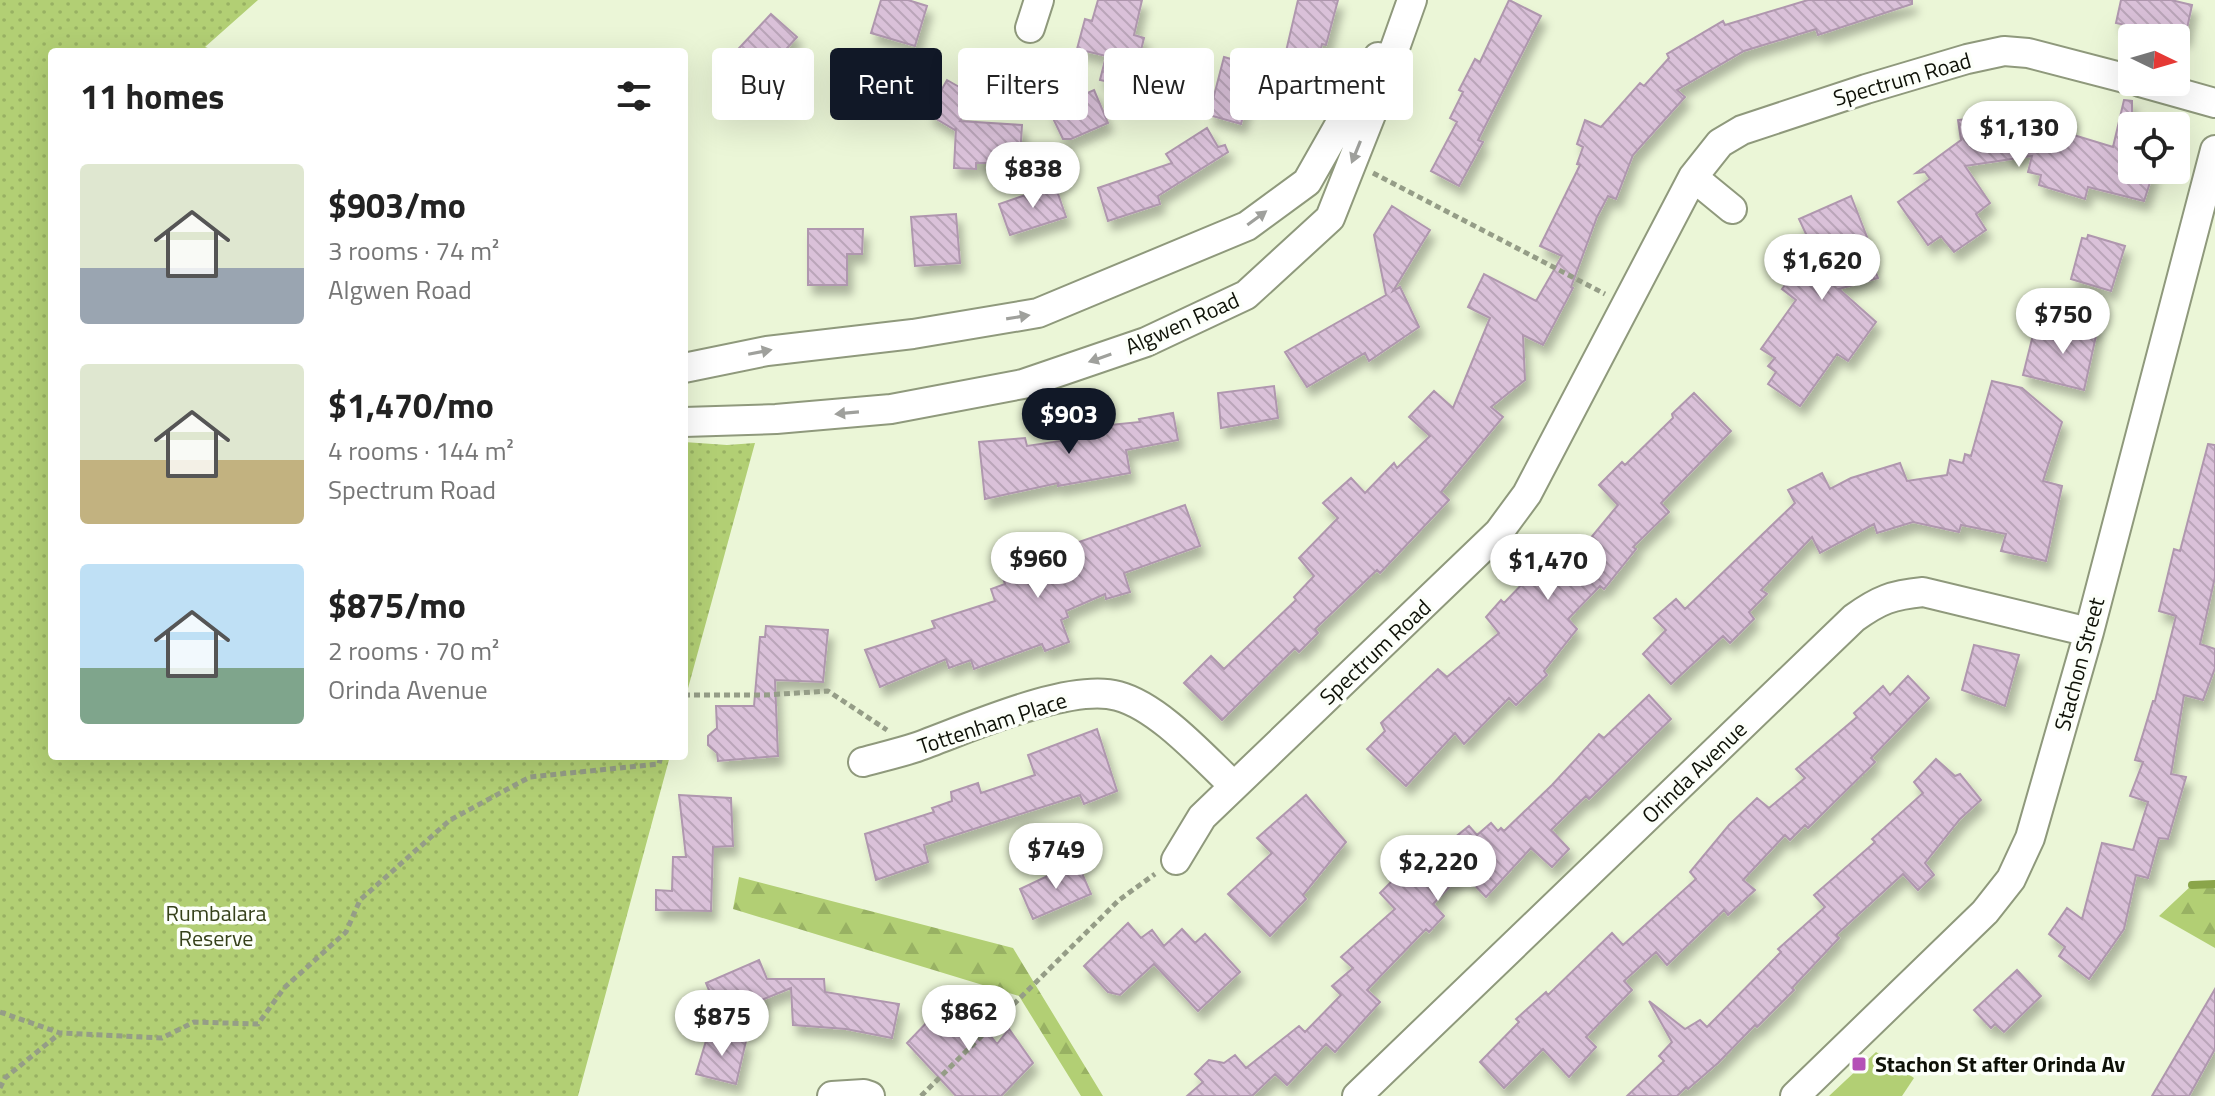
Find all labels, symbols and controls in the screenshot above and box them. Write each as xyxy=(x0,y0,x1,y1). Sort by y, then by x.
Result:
north arrow xyxy=(2118,24,2190,96)
map controls xyxy=(2118,24,2190,184)
street label: Spectrum Road xyxy=(1829,43,1975,115)
chip: Buy xyxy=(712,48,814,120)
chip: Rent xyxy=(830,48,942,120)
chip: Filters xyxy=(958,48,1088,120)
chip: New xyxy=(1104,48,1214,120)
chip: Apartment xyxy=(1230,48,1413,120)
text: 11 homes xyxy=(80,70,224,122)
icon: filters xyxy=(612,74,656,118)
pin: $1,130 xyxy=(1954,101,2084,169)
text: $1,130 xyxy=(1979,107,2059,146)
button: locate xyxy=(2118,112,2190,184)
one-way arrow xyxy=(1349,140,1362,164)
pin: $838 xyxy=(986,142,1080,210)
text: $838 xyxy=(1004,148,1062,187)
text: $903/mo xyxy=(328,179,466,231)
icon: home xyxy=(144,196,240,292)
one-way arrow xyxy=(1247,210,1268,226)
text: 3 rooms · 74 m² xyxy=(328,231,499,270)
pin: $1,620 xyxy=(1757,234,1887,302)
text: $1,620 xyxy=(1782,240,1862,279)
text: Algwen Road xyxy=(328,270,472,309)
street label: Algwen Road xyxy=(1120,283,1244,363)
pin: $750 xyxy=(2016,288,2110,356)
text: $750 xyxy=(2034,294,2092,333)
one-way arrow xyxy=(1006,310,1031,322)
one-way arrow xyxy=(748,346,773,358)
one-way arrow xyxy=(1088,352,1112,364)
text: $1,470/mo xyxy=(328,379,494,431)
pin: $903 xyxy=(1022,388,1116,456)
text: $903 xyxy=(1040,394,1098,433)
icon: home xyxy=(144,396,240,492)
one-way arrow xyxy=(834,407,859,420)
text: 4 rooms · 144 m² xyxy=(328,431,514,470)
text: Spectrum Road xyxy=(328,470,496,509)
pin: $960 xyxy=(991,532,1085,600)
pin: $1,470 xyxy=(1483,534,1613,602)
text: $960 xyxy=(1009,538,1067,577)
text: $1,470 xyxy=(1508,540,1588,579)
text: $875/mo xyxy=(328,579,466,631)
street label: Spectrum Road xyxy=(1311,591,1439,713)
street label: Stachon Street xyxy=(2045,593,2113,735)
icon: home xyxy=(144,596,240,692)
text: 2 rooms · 70 m² xyxy=(328,631,499,670)
text: Orinda Avenue xyxy=(328,670,488,709)
street label: Tottenham Place xyxy=(913,683,1071,763)
street label: Orinda Avenue xyxy=(1634,713,1754,831)
pin: $749 xyxy=(1009,823,1103,891)
text: $749 xyxy=(1027,829,1085,868)
pin: $2,220 xyxy=(1373,835,1503,903)
text: $2,220 xyxy=(1398,841,1478,880)
park label: Rumbalara Reserve xyxy=(166,896,266,955)
pin: $862 xyxy=(922,985,1016,1053)
pin: $875 xyxy=(675,990,769,1058)
text: $862 xyxy=(940,991,998,1030)
text: $875 xyxy=(693,996,751,1035)
place label: Stachon St after Orinda Av xyxy=(1875,1047,2125,1081)
marker: Stachon St after Orinda Av xyxy=(1850,1055,1868,1073)

